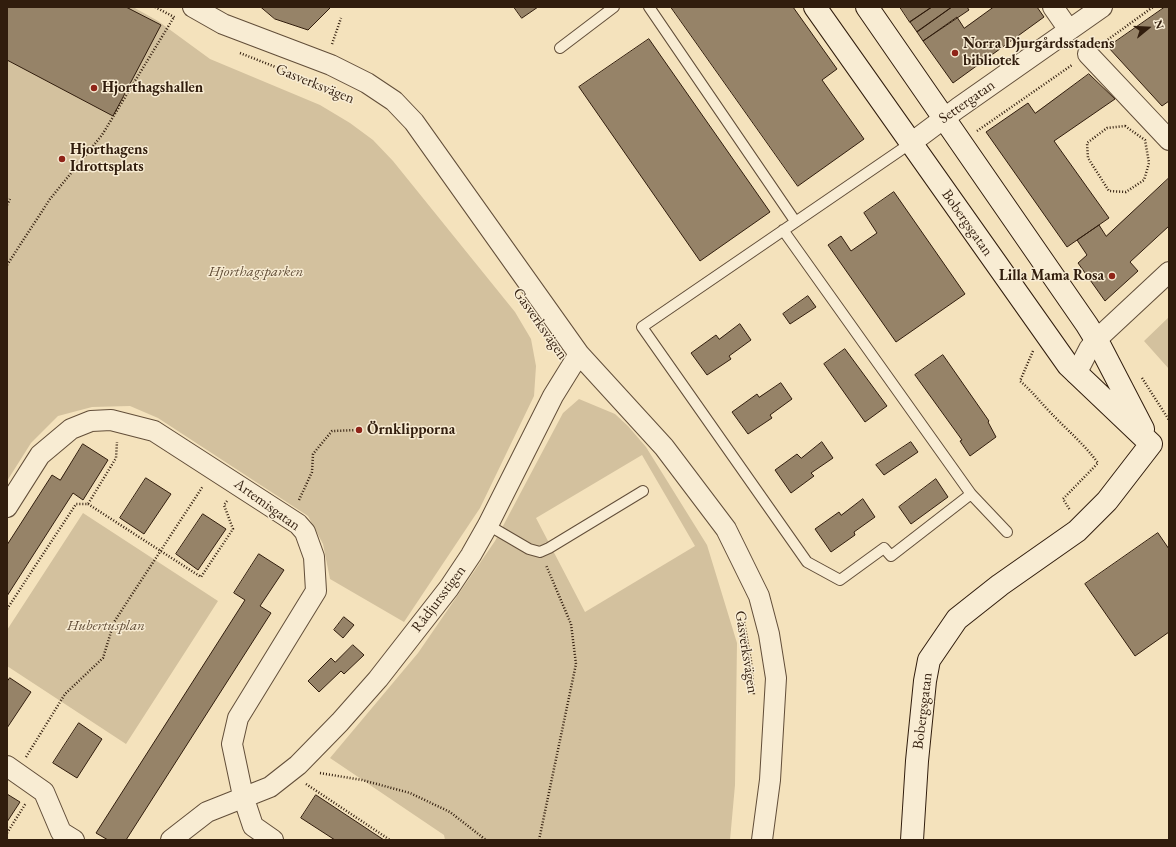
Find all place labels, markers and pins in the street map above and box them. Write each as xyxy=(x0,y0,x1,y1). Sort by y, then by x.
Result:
place label: Norra Djurgårdsstadens bibliotek xyxy=(963,35,1114,70)
marker: Norra Djurgårdsstadens bibliotek xyxy=(950,48,960,58)
place label: Hjorthagshallen xyxy=(102,79,203,97)
marker: Hjorthagshallen xyxy=(89,83,99,93)
place label: Hjorthagens Idrottsplats xyxy=(70,141,148,176)
marker: Hjorthagens Idrottsplats xyxy=(57,154,67,164)
place label: Lilla Mama Rosa xyxy=(999,267,1104,285)
marker: Lilla Mama Rosa xyxy=(1107,271,1117,281)
place label: Örnklipporna xyxy=(367,421,455,439)
marker: Örnklipporna xyxy=(354,425,364,435)

